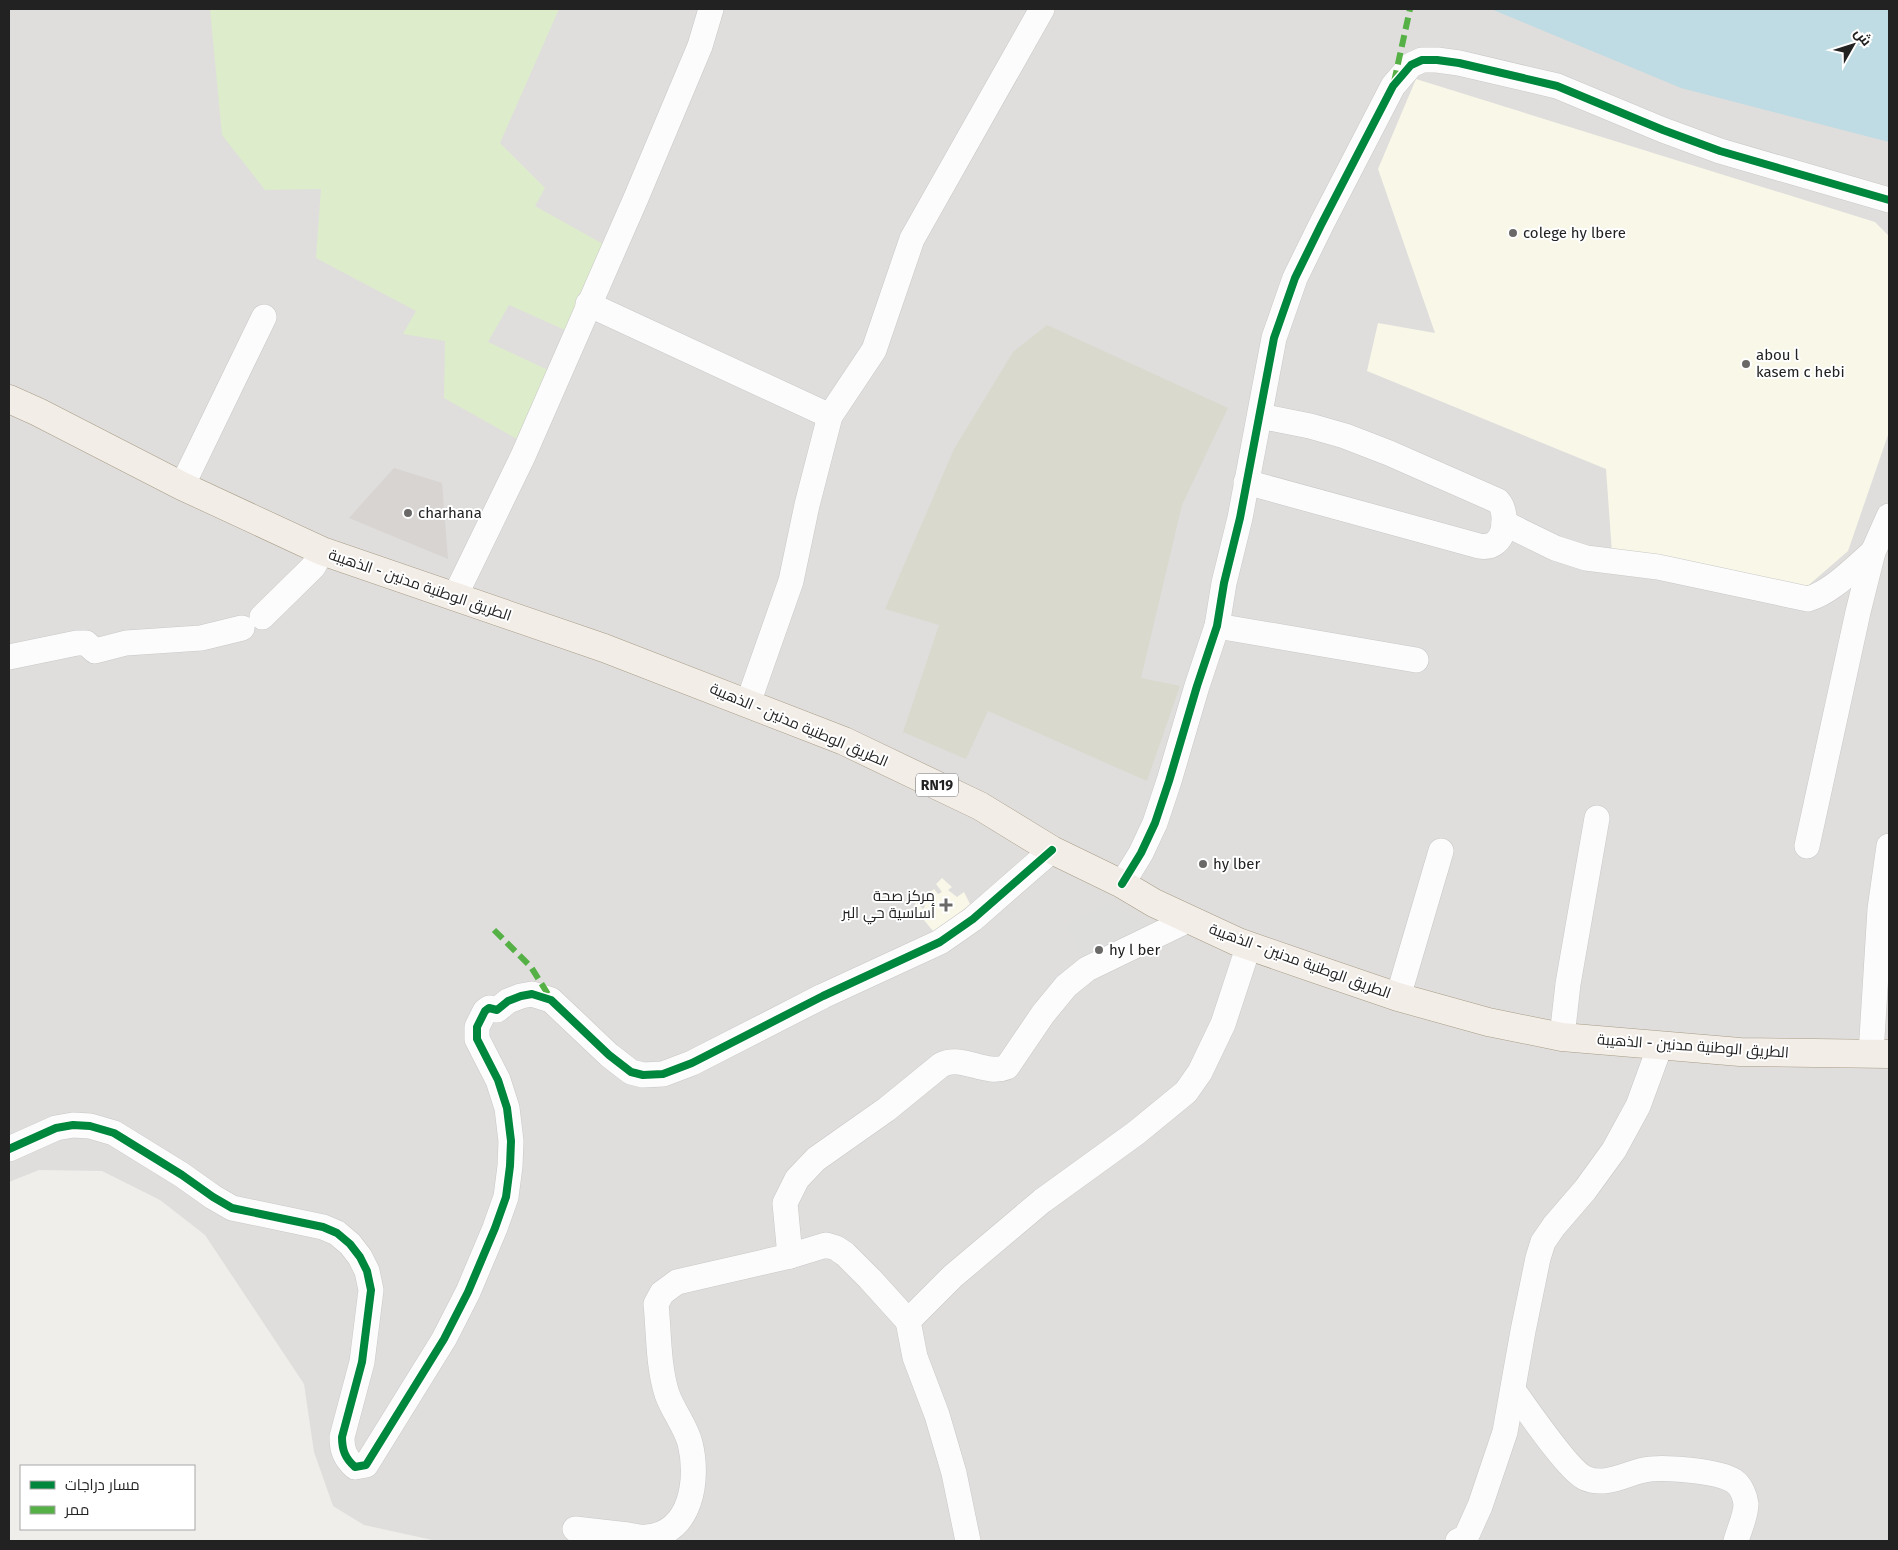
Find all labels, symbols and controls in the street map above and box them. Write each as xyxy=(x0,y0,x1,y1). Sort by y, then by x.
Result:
north arrow xyxy=(1828,20,1878,70)
text: ش xyxy=(1850,25,1875,49)
place label: colege hy lbere xyxy=(1523,224,1626,242)
marker: colege hy lbere xyxy=(1507,227,1519,239)
place label: abou l kasem c hebi xyxy=(1756,346,1845,381)
marker: abou l kasem c hebi xyxy=(1740,358,1752,370)
place label: charhana xyxy=(418,504,482,522)
marker: charhana xyxy=(402,507,414,519)
street label: الطريق الوطنية مدنين - الذهيبة xyxy=(326,545,514,626)
street label: الطريق الوطنية مدنين - الذهيبة xyxy=(707,679,891,772)
road number: RN19 xyxy=(916,774,958,796)
place label: hy lber xyxy=(1213,855,1261,873)
marker: hy lber xyxy=(1197,858,1209,870)
place label: مركز صحة أساسية حي البر xyxy=(841,887,935,925)
marker: مركز صحة أساسية حي البر xyxy=(939,898,953,912)
street label: الطريق الوطنية مدنين - الذهيبة xyxy=(1206,920,1393,1003)
place label: hy l ber xyxy=(1109,941,1160,959)
marker: hy l ber xyxy=(1093,944,1105,956)
street label: الطريق الوطنية مدنين - الذهيبة xyxy=(1596,1030,1789,1063)
legend xyxy=(20,1465,195,1530)
text: مسار دراجات xyxy=(65,1476,140,1494)
text: ممر xyxy=(64,1501,89,1519)

